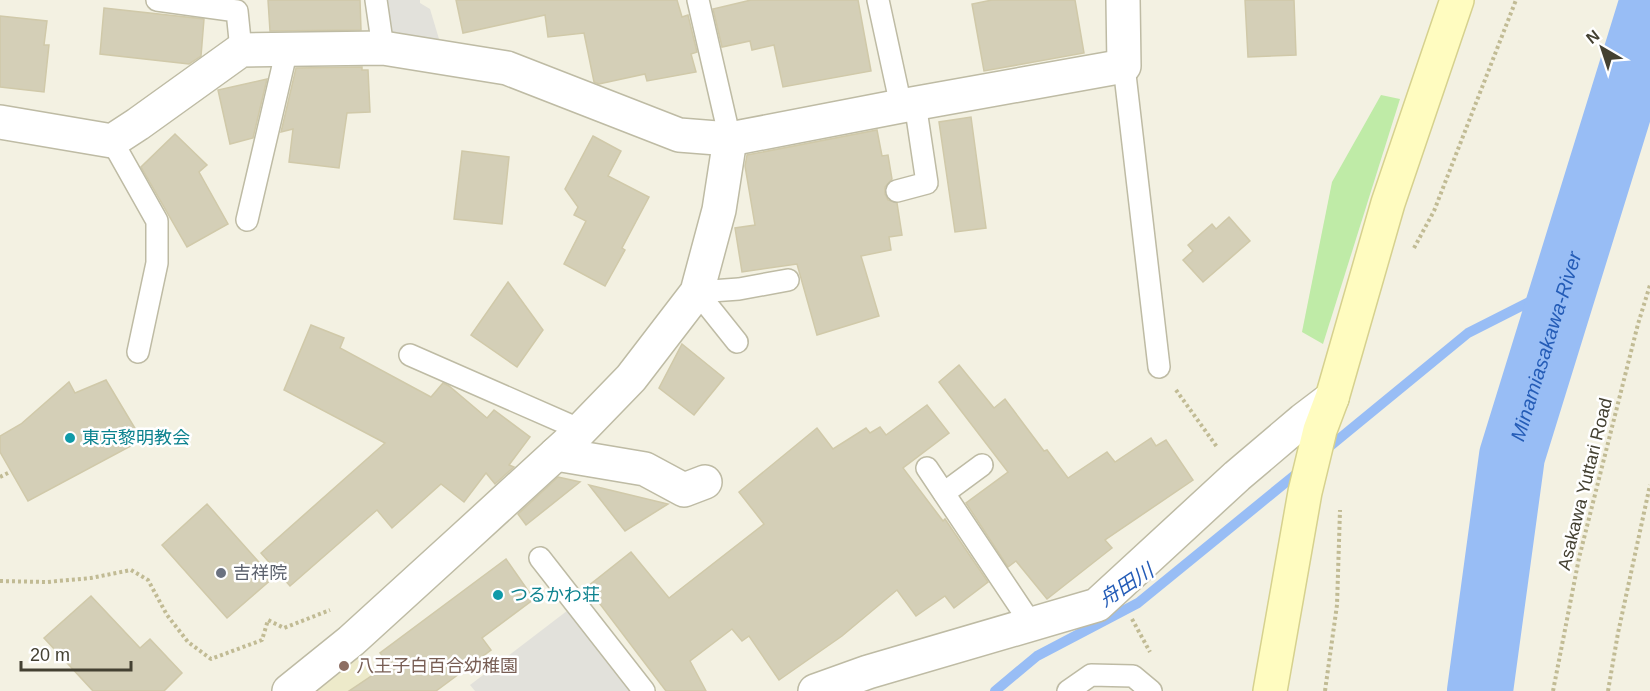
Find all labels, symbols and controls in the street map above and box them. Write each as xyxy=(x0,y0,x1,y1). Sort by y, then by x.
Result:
north arrow xyxy=(1572,18,1632,78)
text: N xyxy=(1583,26,1603,47)
water label: Minamiasakawa-River xyxy=(1506,248,1586,444)
street label: Asakawa Yuttari Road xyxy=(1554,396,1616,572)
place label: 東京黎明教会 xyxy=(82,428,190,448)
marker: 東京黎明教会 xyxy=(63,431,77,445)
water label: 舟田川 xyxy=(1095,558,1159,611)
place label: 吉祥院 xyxy=(233,563,287,583)
marker: 吉祥院 xyxy=(214,566,228,580)
place label: つるかわ荘 xyxy=(510,585,600,605)
marker: つるかわ荘 xyxy=(491,588,505,602)
scale bar xyxy=(21,634,130,672)
text: 20 m xyxy=(30,645,70,665)
place label: 八王子白百合幼稚園 xyxy=(356,656,518,676)
marker: 八王子白百合幼稚園 xyxy=(337,659,351,673)

